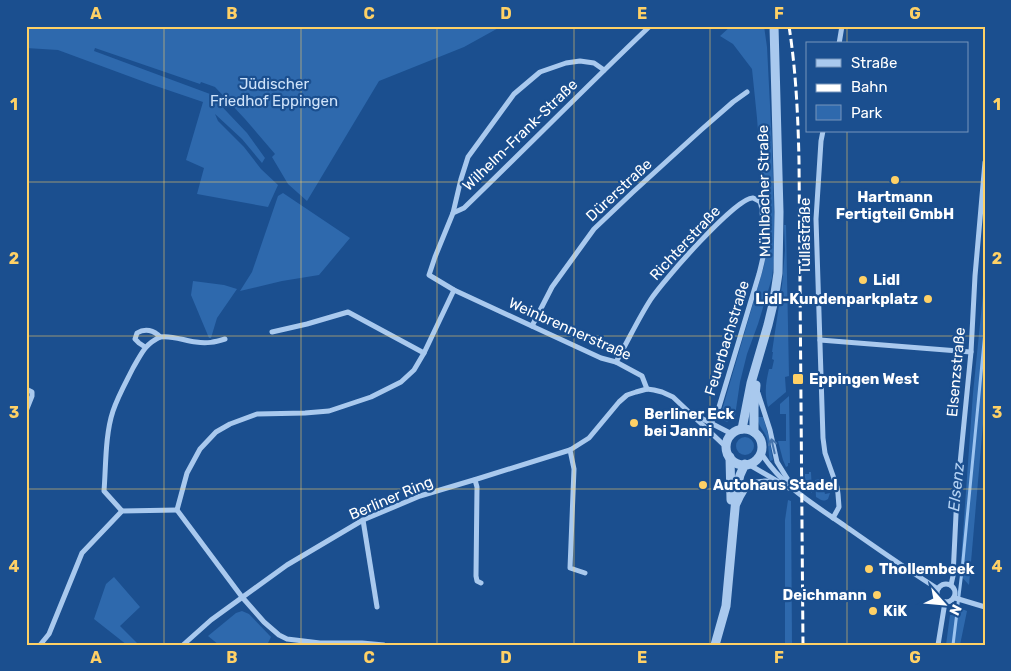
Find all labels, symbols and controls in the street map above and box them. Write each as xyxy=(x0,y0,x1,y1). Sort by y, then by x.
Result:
text: A xyxy=(90,4,102,23)
text: B xyxy=(226,4,238,23)
text: C xyxy=(363,4,375,23)
text: D xyxy=(500,4,512,23)
text: E xyxy=(637,4,647,23)
text: F xyxy=(774,4,784,23)
text: G xyxy=(909,4,921,23)
legend xyxy=(806,42,968,132)
text: Straße xyxy=(851,54,897,72)
park label: Jüdischer Friedhof Eppingen xyxy=(210,75,338,110)
street label: Wilhelm-Frank-Straße xyxy=(459,75,581,195)
text: Bahn xyxy=(851,78,888,96)
text: 1 xyxy=(10,95,18,114)
text: 1 xyxy=(993,95,1001,114)
text: Park xyxy=(851,104,882,122)
street label: Mühlbacher Straße xyxy=(754,125,774,257)
street label: Dürerstraße xyxy=(582,155,656,225)
marker: Hartmann Fertigteil GmbH xyxy=(889,174,901,186)
place label: Hartmann Fertigteil GmbH xyxy=(836,188,954,223)
street label: Tullastraße xyxy=(796,198,814,274)
street label: Richterstraße xyxy=(646,202,724,284)
text: 2 xyxy=(9,249,19,268)
text: 2 xyxy=(992,249,1002,268)
place label: Lidl xyxy=(873,271,900,289)
marker: Lidl xyxy=(857,274,869,286)
street label: Feuerbachstraße xyxy=(701,278,753,398)
place label: Lidl-Kundenparkplatz xyxy=(755,290,918,308)
marker: Lidl-Kundenparkplatz xyxy=(922,293,934,305)
street label: Weinbrennerstraße xyxy=(506,294,634,364)
street label: Elsenzstraße xyxy=(943,326,969,418)
place label: Eppingen West xyxy=(809,370,919,388)
marker: Eppingen West xyxy=(791,372,805,386)
text: 3 xyxy=(9,403,19,422)
text: 3 xyxy=(992,403,1002,422)
place label: Berliner Eck bei Janni xyxy=(644,405,735,440)
marker: Berliner Eck bei Janni xyxy=(628,417,640,429)
one-way arrow xyxy=(768,439,777,455)
water label: Elsenz xyxy=(944,462,968,512)
street label: Berliner Ring xyxy=(346,472,436,524)
place label: Autohaus Stadel xyxy=(713,476,838,494)
marker: Autohaus Stadel xyxy=(697,479,709,491)
text: 4 xyxy=(9,557,20,576)
text: 4 xyxy=(992,557,1003,576)
place label: Thollembeek xyxy=(879,560,975,578)
marker: Thollembeek xyxy=(863,563,875,575)
north arrow xyxy=(918,578,968,628)
place label: Deichmann xyxy=(783,586,867,604)
marker: Deichmann xyxy=(871,589,883,601)
text: N xyxy=(945,601,965,618)
place label: KiK xyxy=(883,602,907,620)
marker: KiK xyxy=(867,605,879,617)
text: A xyxy=(90,648,102,667)
text: B xyxy=(226,648,238,667)
text: C xyxy=(363,648,375,667)
text: D xyxy=(500,648,512,667)
text: E xyxy=(637,648,647,667)
text: F xyxy=(774,648,784,667)
text: G xyxy=(909,648,921,667)

